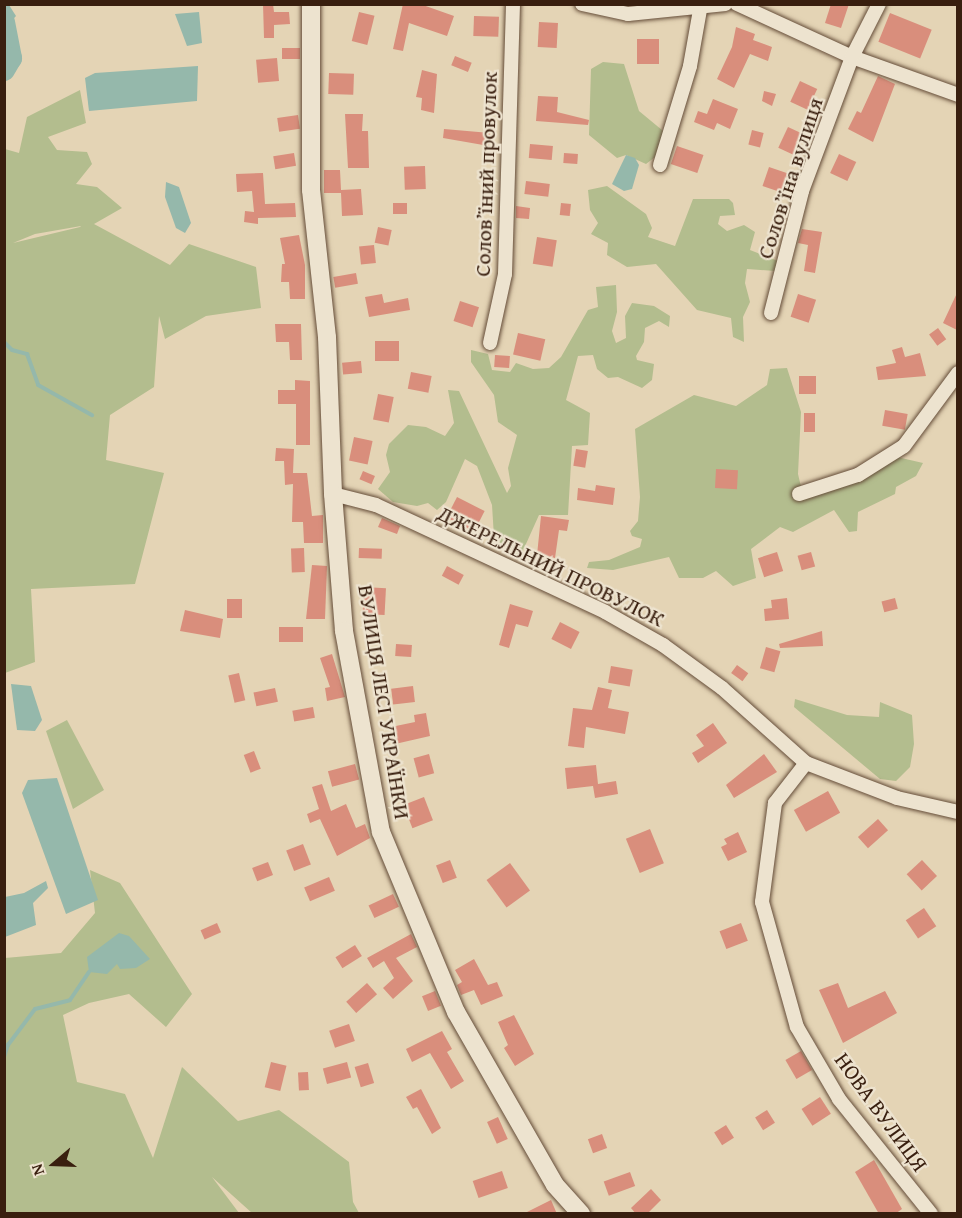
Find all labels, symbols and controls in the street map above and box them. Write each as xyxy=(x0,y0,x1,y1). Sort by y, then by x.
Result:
street label: Соловʼїний провулок xyxy=(469,71,503,277)
street label: Соловʼїна вулиця xyxy=(752,94,828,262)
street label: ДЖЕРЕЛЬНИЙ ПРОВУЛОК xyxy=(433,500,669,632)
street label: ВУЛИЦЯ ЛЕСІ УКРАЇНКИ xyxy=(352,583,416,821)
street label: НОВА ВУЛИЦЯ xyxy=(829,1047,933,1177)
north arrow xyxy=(24,1134,84,1194)
text: N xyxy=(24,1161,50,1179)

